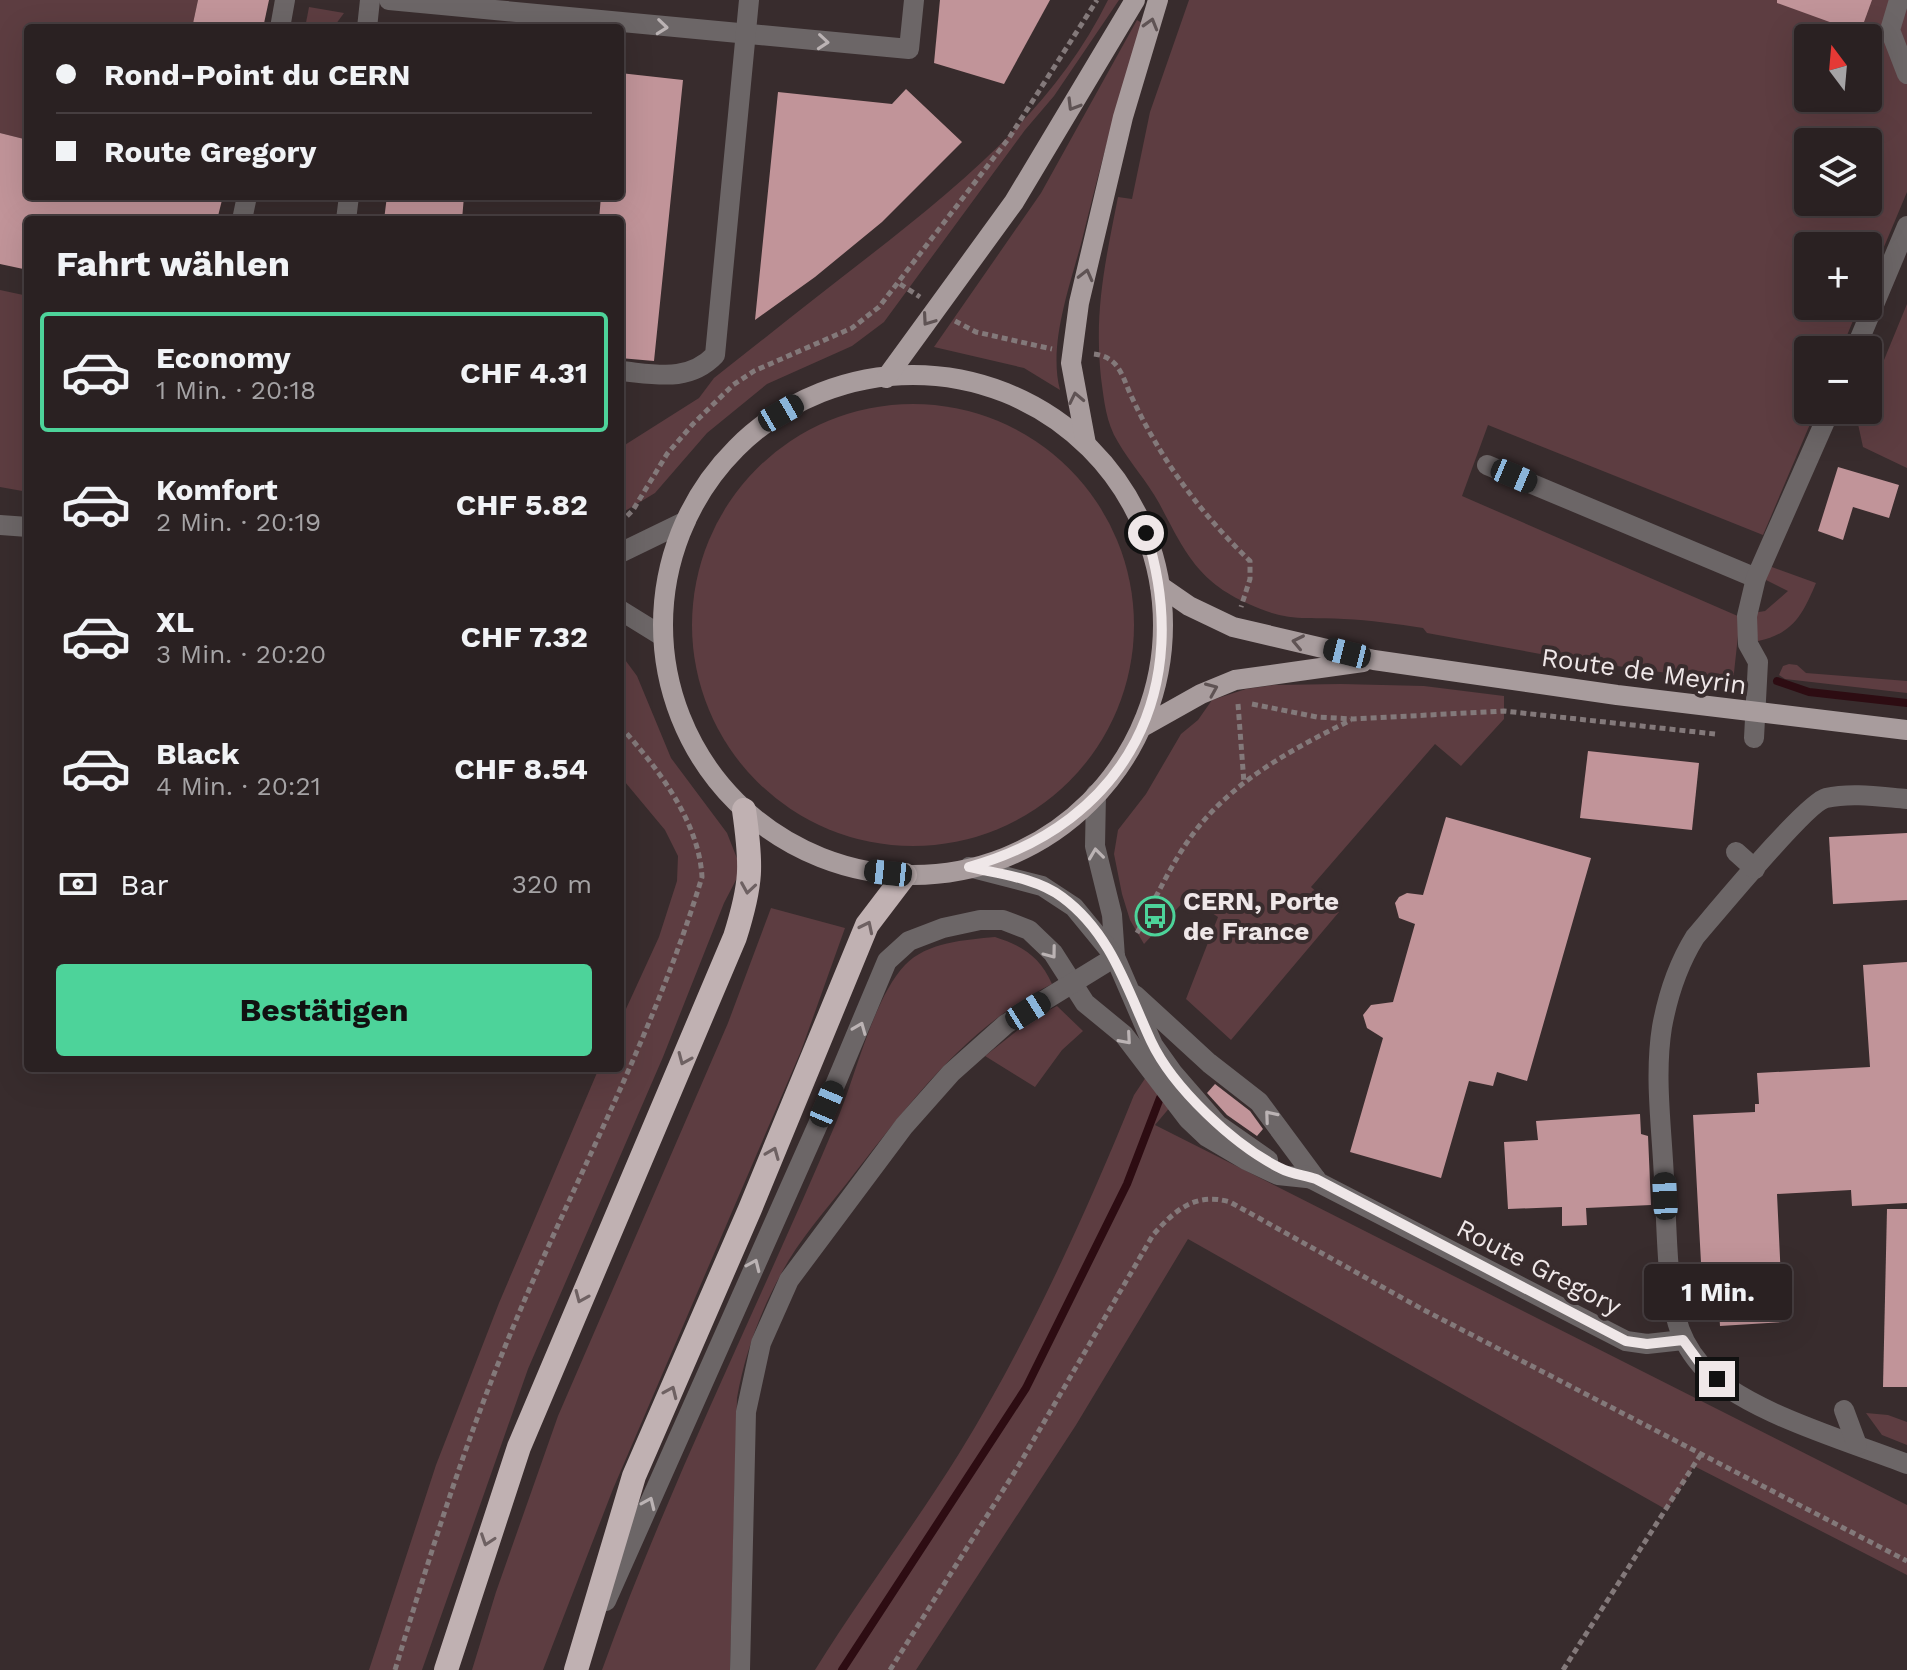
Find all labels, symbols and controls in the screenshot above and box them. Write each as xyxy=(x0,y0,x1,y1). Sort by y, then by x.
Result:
one-way arrow xyxy=(1142,17,1159,31)
one-way arrow xyxy=(656,18,669,35)
north arrow xyxy=(1794,24,1882,112)
map controls xyxy=(1794,24,1882,424)
one-way arrow xyxy=(817,33,830,50)
text: Rond-Point du CERN xyxy=(104,57,410,92)
one-way arrow xyxy=(1068,96,1083,111)
button: layers xyxy=(1794,128,1882,216)
text: Route Gregory xyxy=(104,134,316,169)
button: + xyxy=(1794,232,1882,320)
text: Fahrt wählen xyxy=(56,243,290,285)
one-way arrow xyxy=(1076,269,1093,283)
one-way arrow xyxy=(923,312,938,326)
icon: car xyxy=(60,336,132,408)
button: − xyxy=(1794,336,1882,424)
text: Economy xyxy=(156,340,291,375)
text: CHF 4.31 xyxy=(460,355,588,390)
text: 1 Min. · 20:18 xyxy=(156,375,316,405)
car xyxy=(754,391,808,435)
one-way arrow xyxy=(1068,392,1085,406)
car xyxy=(1487,456,1541,496)
icon: car xyxy=(60,468,132,540)
text: Komfort xyxy=(156,472,278,507)
text: CHF 5.82 xyxy=(456,487,588,522)
text: 2 Min. · 20:19 xyxy=(156,507,321,537)
route start xyxy=(1128,515,1164,551)
icon: car xyxy=(60,600,132,672)
text: XL xyxy=(156,604,194,639)
text: CHF 7.32 xyxy=(460,619,588,654)
one-way arrow xyxy=(1292,634,1305,651)
car xyxy=(1321,636,1373,670)
text: 3 Min. · 20:20 xyxy=(156,639,326,669)
street label: Route de Meyrin xyxy=(1539,642,1749,700)
one-way arrow xyxy=(1204,683,1218,699)
icon: car xyxy=(60,732,132,804)
text: Black xyxy=(156,736,240,771)
text: CHF 8.54 xyxy=(454,751,588,786)
text: 4 Min. · 20:21 xyxy=(156,771,321,801)
one-way arrow xyxy=(1088,847,1105,860)
car xyxy=(863,859,913,887)
icon: cash xyxy=(56,862,100,906)
text: Bar xyxy=(120,867,169,902)
text: 320 m xyxy=(512,869,592,899)
one-way arrow xyxy=(741,881,758,894)
place label: CERN, Porte de France xyxy=(1183,886,1339,946)
bus stop icon: CERN, Porte de France xyxy=(1134,895,1176,937)
one-way arrow xyxy=(858,921,873,936)
one-way arrow xyxy=(1042,944,1056,959)
button: Bestätigen xyxy=(56,964,592,1056)
car xyxy=(1001,988,1055,1034)
one-way arrow xyxy=(850,1022,866,1036)
one-way arrow xyxy=(1117,1030,1131,1045)
one-way arrow xyxy=(678,1051,694,1065)
car xyxy=(807,1077,847,1131)
one-way arrow xyxy=(1265,1110,1280,1125)
one-way arrow xyxy=(763,1147,780,1161)
car xyxy=(1652,1171,1678,1221)
street label: Route Gregory xyxy=(1452,1213,1627,1322)
one-way arrow xyxy=(744,1259,760,1274)
callout: 1 Min. xyxy=(1643,1263,1791,1319)
text: 1 Min. xyxy=(1681,1277,1755,1307)
one-way arrow xyxy=(574,1289,590,1303)
route end xyxy=(1699,1361,1735,1397)
one-way arrow xyxy=(661,1386,677,1400)
one-way arrow xyxy=(639,1497,655,1511)
one-way arrow xyxy=(481,1532,497,1546)

